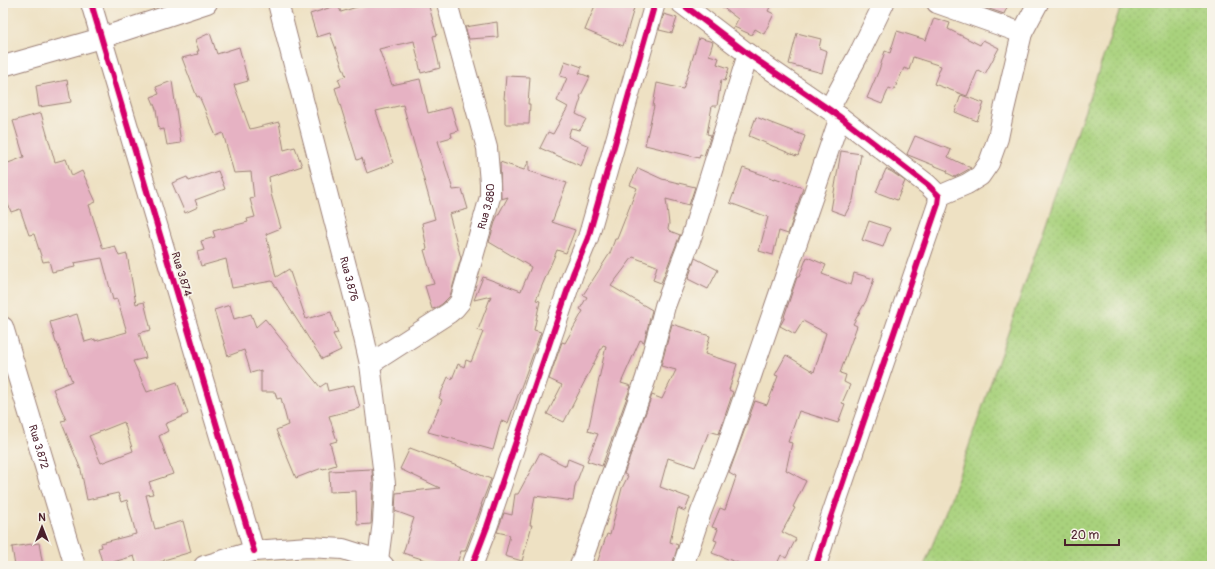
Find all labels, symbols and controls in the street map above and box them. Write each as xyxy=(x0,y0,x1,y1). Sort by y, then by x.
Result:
street label: Rua 3.880 xyxy=(475,184,497,231)
street label: Rua 3.874 xyxy=(169,250,195,298)
street label: Rua 3.876 xyxy=(337,255,361,303)
street label: Rua 3.872 xyxy=(26,423,51,471)
north arrow xyxy=(22,507,62,547)
text: N xyxy=(38,511,46,524)
scale bar xyxy=(1065,521,1119,547)
text: 20 m xyxy=(1071,528,1100,543)

